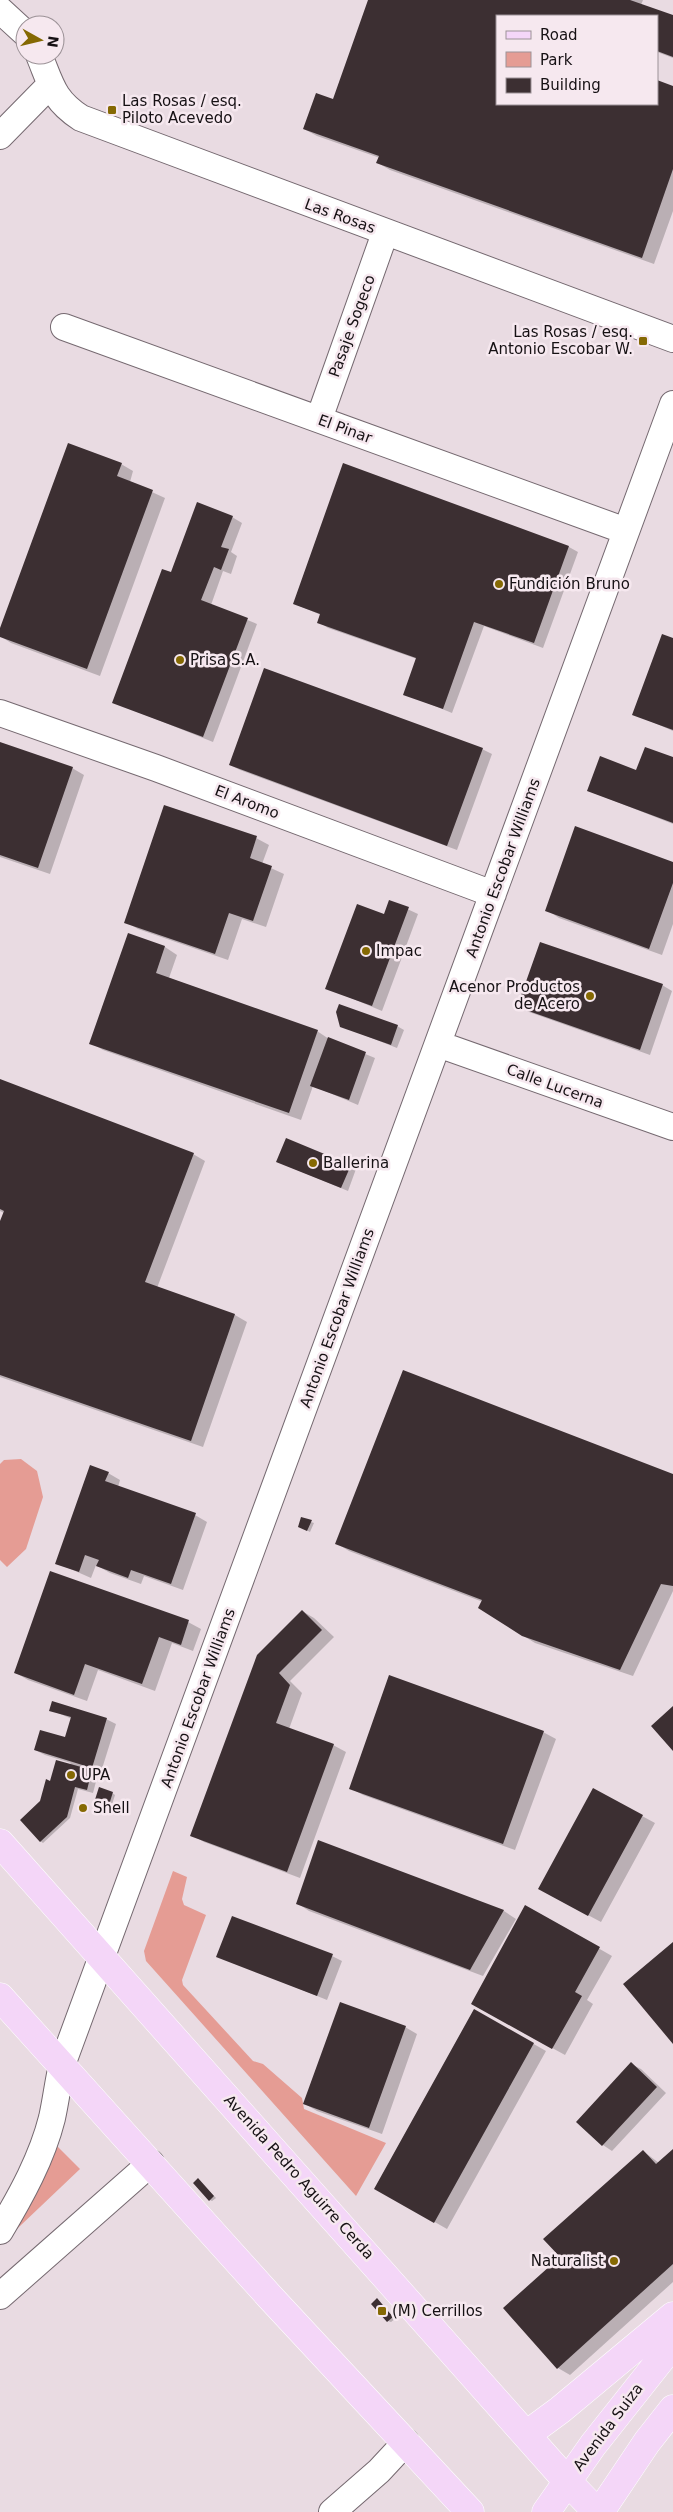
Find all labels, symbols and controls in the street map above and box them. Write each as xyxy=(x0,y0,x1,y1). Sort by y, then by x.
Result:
north arrow xyxy=(15,15,65,65)
legend xyxy=(496,15,658,105)
text: Road xyxy=(540,26,578,44)
text: N xyxy=(44,35,62,49)
text: Park xyxy=(540,51,573,69)
text: Building xyxy=(540,76,601,94)
place label: Las Rosas / esq. Piloto Acevedo xyxy=(122,92,242,127)
marker: Las Rosas / esq. Piloto Acevedo xyxy=(106,104,118,116)
street label: Las Rosas xyxy=(302,195,378,237)
street label: Pasaje Sogeco xyxy=(325,272,379,380)
place label: Las Rosas / esq. Antonio Escobar W. xyxy=(488,323,633,358)
marker: Las Rosas / esq. Antonio Escobar W. xyxy=(637,335,649,347)
street label: El Pinar xyxy=(316,411,375,447)
place label: Fundición Bruno xyxy=(509,575,630,593)
marker: Fundición Bruno xyxy=(493,578,505,590)
place label: Prisa S.A. xyxy=(190,651,260,669)
marker: Prisa S.A. xyxy=(174,654,186,666)
street label: Antonio Escobar Williams xyxy=(462,776,544,960)
street label: El Aromo xyxy=(212,782,282,822)
place label: Impac xyxy=(376,942,422,960)
marker: Impac xyxy=(360,945,372,957)
place label: Acenor Productos de Acero xyxy=(449,978,580,1013)
marker: Acenor Productos de Acero xyxy=(584,990,596,1002)
street label: Calle Lucerna xyxy=(504,1060,606,1112)
place label: Ballerina xyxy=(323,1154,389,1172)
marker: Ballerina xyxy=(307,1157,319,1169)
street label: Antonio Escobar Williams xyxy=(296,1226,378,1410)
street label: Antonio Escobar Williams xyxy=(157,1606,239,1790)
place label: UPA xyxy=(81,1766,111,1784)
marker: UPA xyxy=(65,1769,77,1781)
place label: Shell xyxy=(93,1799,130,1817)
marker: Shell xyxy=(77,1802,89,1814)
street label: Avenida Pedro Aguirre Cerda xyxy=(220,2091,378,2263)
place label: Naturalist xyxy=(531,2252,604,2270)
marker: Naturalist xyxy=(608,2255,620,2267)
place label: (M) Cerrillos xyxy=(392,2302,483,2320)
marker: (M) Cerrillos xyxy=(376,2305,388,2317)
street label: Avenida Suiza xyxy=(569,2380,647,2474)

